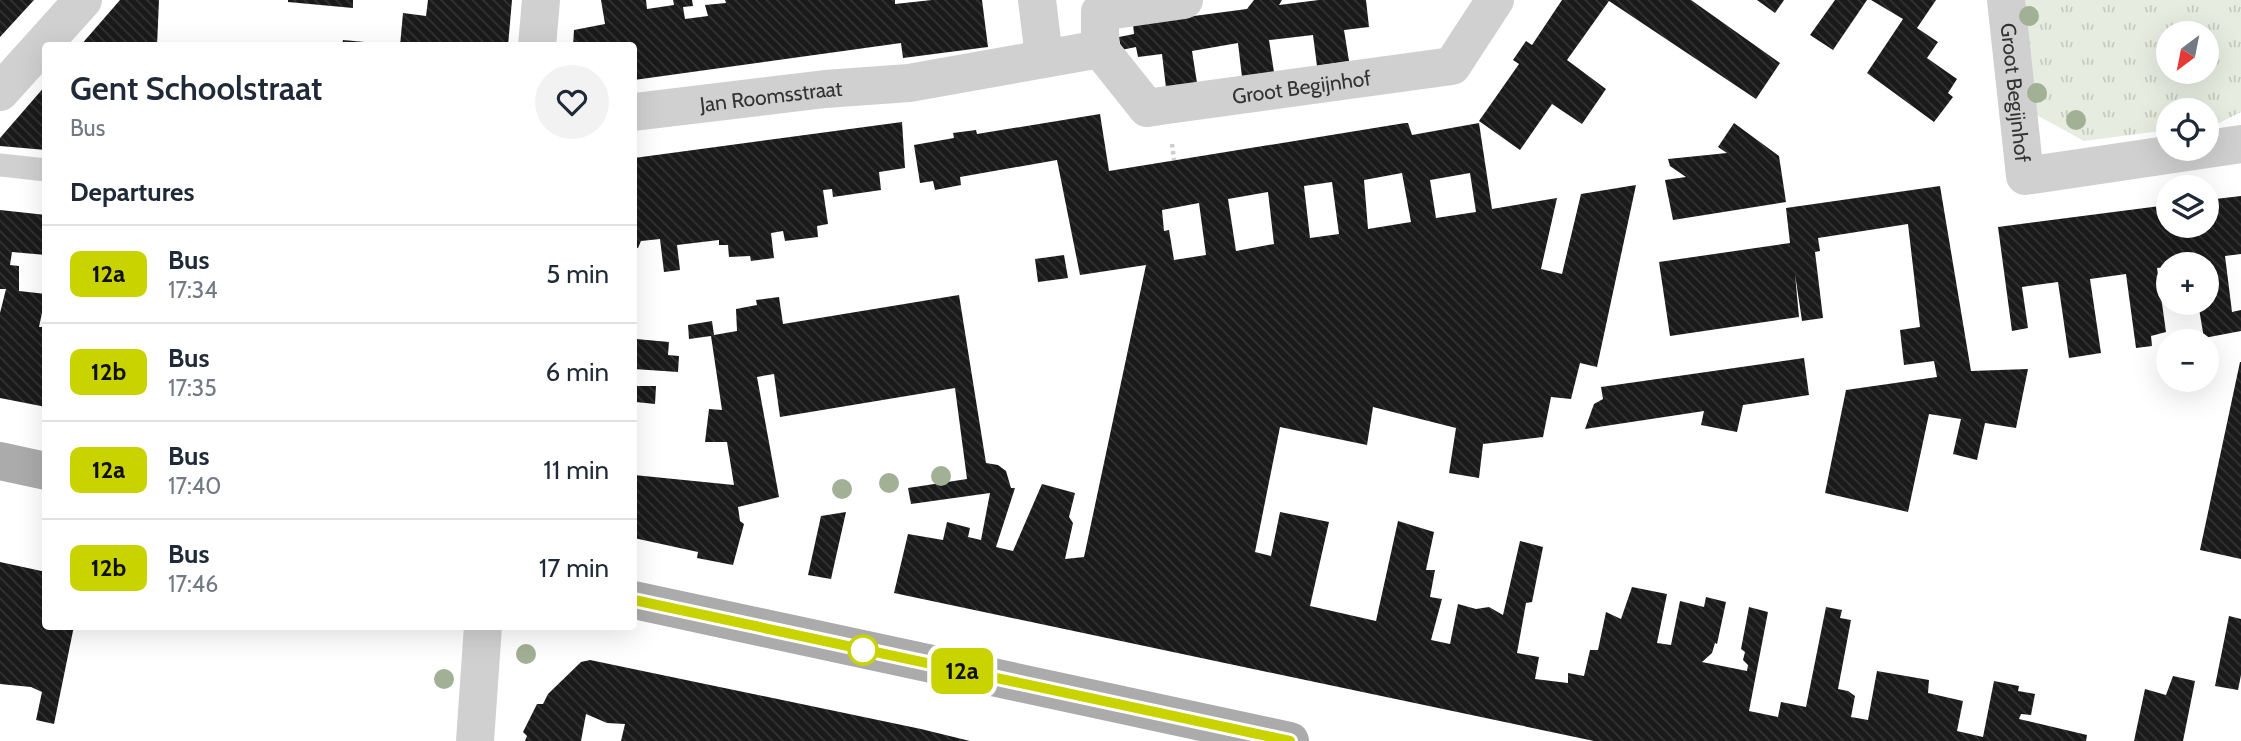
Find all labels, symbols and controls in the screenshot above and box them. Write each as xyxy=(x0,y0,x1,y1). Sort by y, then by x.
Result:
north arrow xyxy=(2156,21,2219,84)
map controls xyxy=(2156,21,2219,392)
street label: Groot Begijnhof xyxy=(1996,22,2036,163)
button: heart xyxy=(535,65,609,139)
street label: Groot Begijnhof xyxy=(1231,65,1372,108)
text: Gent Schoolstraat xyxy=(70,68,322,108)
street label: Jan Roomsstraat xyxy=(697,75,843,117)
button: locate xyxy=(2156,98,2219,161)
text: Bus xyxy=(70,114,105,142)
button: layers xyxy=(2156,175,2219,238)
text: Departures xyxy=(70,176,194,208)
text: Bus xyxy=(168,244,209,276)
button: + xyxy=(2156,252,2219,315)
text: 5 min xyxy=(546,258,609,290)
text: 12a xyxy=(92,259,125,288)
text: 17:34 xyxy=(168,276,218,304)
button: − xyxy=(2156,329,2219,392)
text: Bus xyxy=(168,342,209,374)
text: 6 min xyxy=(546,356,609,388)
text: 12b xyxy=(91,357,126,386)
text: 17:35 xyxy=(168,374,217,402)
text: Bus xyxy=(168,440,209,472)
text: 11 min xyxy=(543,454,609,486)
text: 12a xyxy=(92,455,125,484)
text: 17:40 xyxy=(168,472,221,500)
text: Bus xyxy=(168,538,209,570)
text: 17 min xyxy=(539,552,609,584)
text: 12b xyxy=(91,553,126,582)
text: 17:46 xyxy=(168,570,218,598)
unlabelled marker xyxy=(848,635,878,665)
line badge: 12a xyxy=(922,648,1002,694)
text: 12a xyxy=(945,656,979,685)

